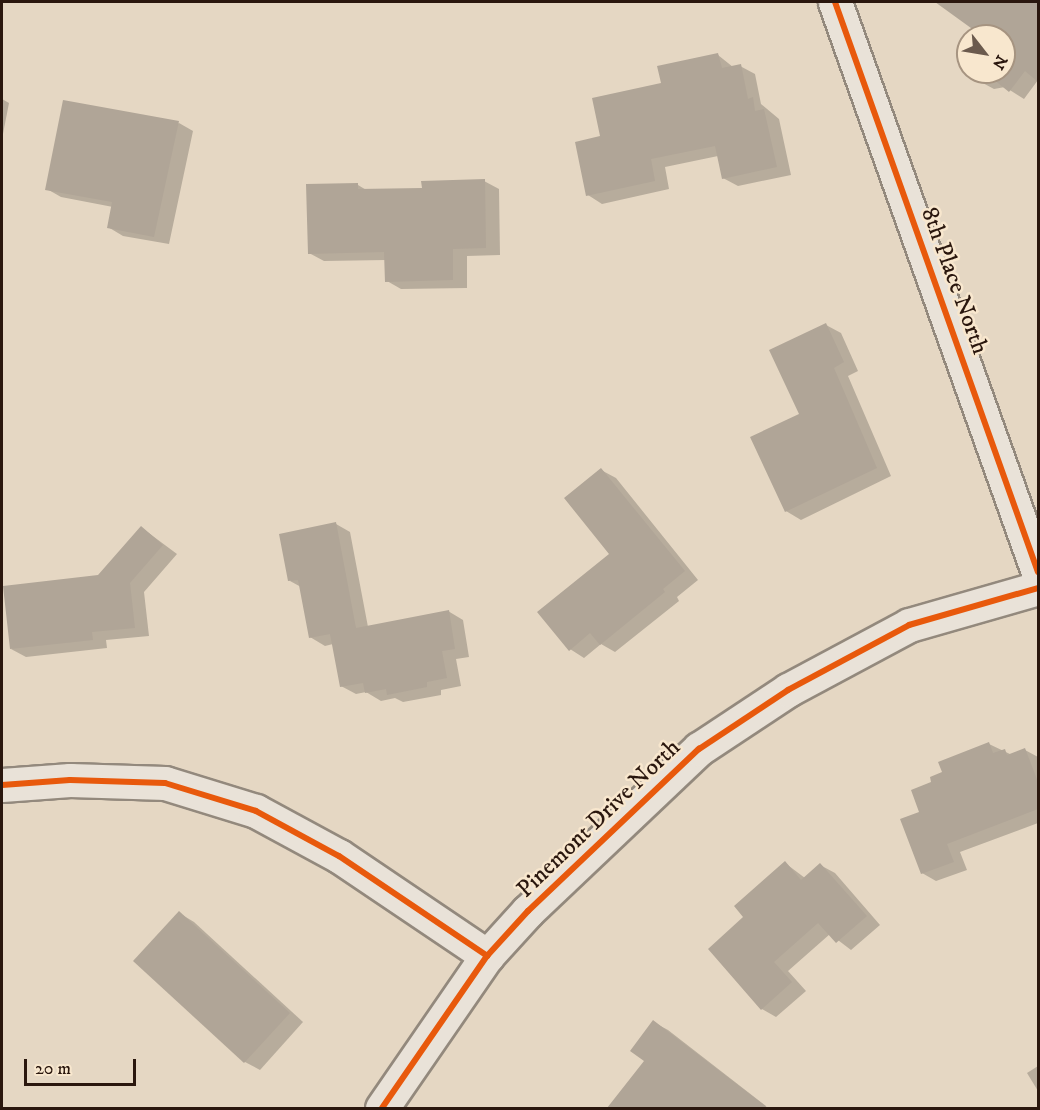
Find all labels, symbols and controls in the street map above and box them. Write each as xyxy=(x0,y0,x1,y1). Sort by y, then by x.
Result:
north arrow xyxy=(956,24,1016,84)
text: N xyxy=(988,51,1012,73)
street label: 8th Place North xyxy=(914,204,994,358)
street label: Pinemont Drive North xyxy=(511,734,687,904)
scale bar xyxy=(27,1047,140,1085)
text: 20 m xyxy=(35,1058,71,1080)

